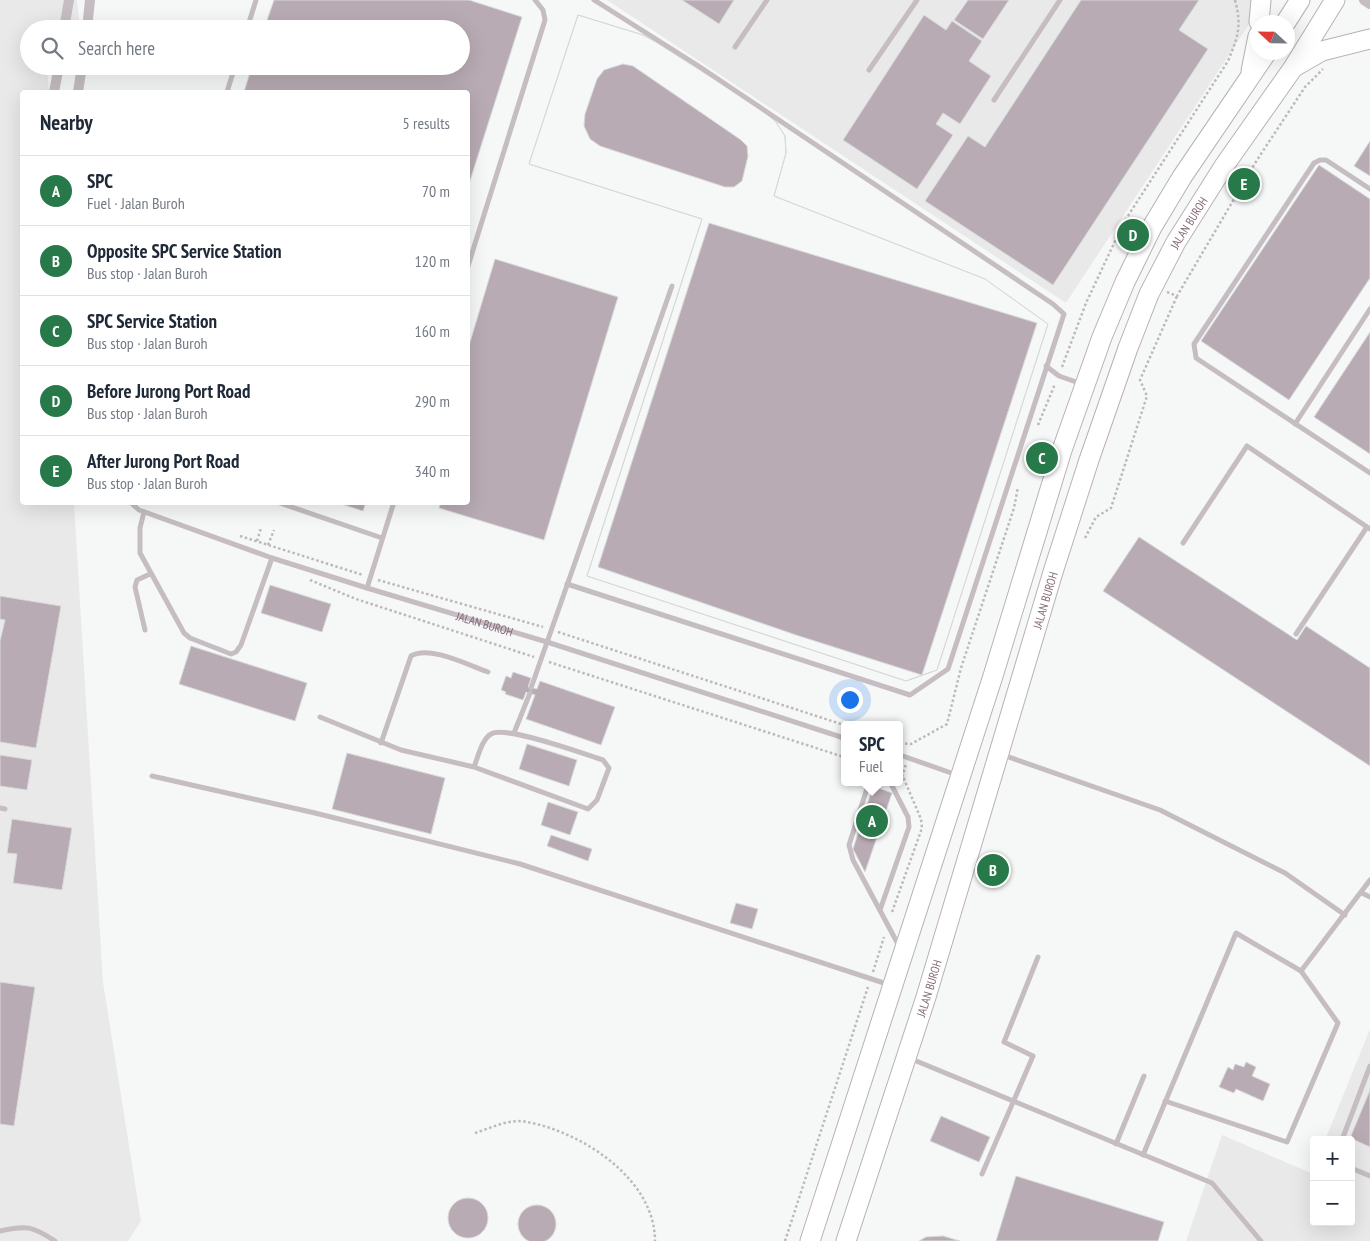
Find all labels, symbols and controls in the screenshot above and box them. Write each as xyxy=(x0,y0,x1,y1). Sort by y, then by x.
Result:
north arrow xyxy=(1250,15,1295,60)
search box xyxy=(20,20,470,75)
icon: search xyxy=(38,34,66,62)
text: Search here xyxy=(78,36,155,60)
text: Nearby xyxy=(40,109,93,136)
text: 5 results xyxy=(403,113,450,133)
pin: E xyxy=(1228,165,1260,203)
text: SPC xyxy=(87,169,113,193)
text: A xyxy=(52,181,60,201)
text: 70 m xyxy=(422,181,450,201)
text: Fuel · Jalan Buroh xyxy=(87,193,185,213)
street label: JALAN BUROH xyxy=(1166,194,1210,252)
pin: D xyxy=(1117,216,1149,254)
text: Opposite SPC Service Station xyxy=(87,239,281,263)
text: B xyxy=(52,251,60,271)
text: 120 m xyxy=(415,251,450,271)
text: Bus stop · Jalan Buroh xyxy=(87,263,208,283)
text: SPC Service Station xyxy=(87,309,217,333)
text: C xyxy=(52,321,60,341)
text: 160 m xyxy=(415,321,450,341)
text: Bus stop · Jalan Buroh xyxy=(87,333,208,353)
text: Before Jurong Port Road xyxy=(87,379,250,403)
text: D xyxy=(52,391,60,411)
text: 290 m xyxy=(415,391,450,411)
text: Bus stop · Jalan Buroh xyxy=(87,403,208,423)
pin: C xyxy=(1026,439,1058,477)
text: After Jurong Port Road xyxy=(87,449,239,473)
text: E xyxy=(53,461,59,481)
text: 340 m xyxy=(415,461,450,481)
text: Bus stop · Jalan Buroh xyxy=(87,473,208,493)
street label: JALAN BUROH xyxy=(1029,570,1060,631)
street label: JALAN BUROH xyxy=(454,607,515,639)
your location xyxy=(837,687,863,713)
popup xyxy=(841,721,903,786)
text: SPC xyxy=(859,732,885,756)
text: Fuel xyxy=(859,756,883,776)
pin: A xyxy=(856,802,888,840)
pin: B xyxy=(977,851,1009,889)
street label: JALAN BUROH xyxy=(912,958,944,1019)
map controls xyxy=(1310,1136,1355,1226)
button: + xyxy=(1310,1136,1355,1181)
button: − xyxy=(1310,1181,1355,1226)

